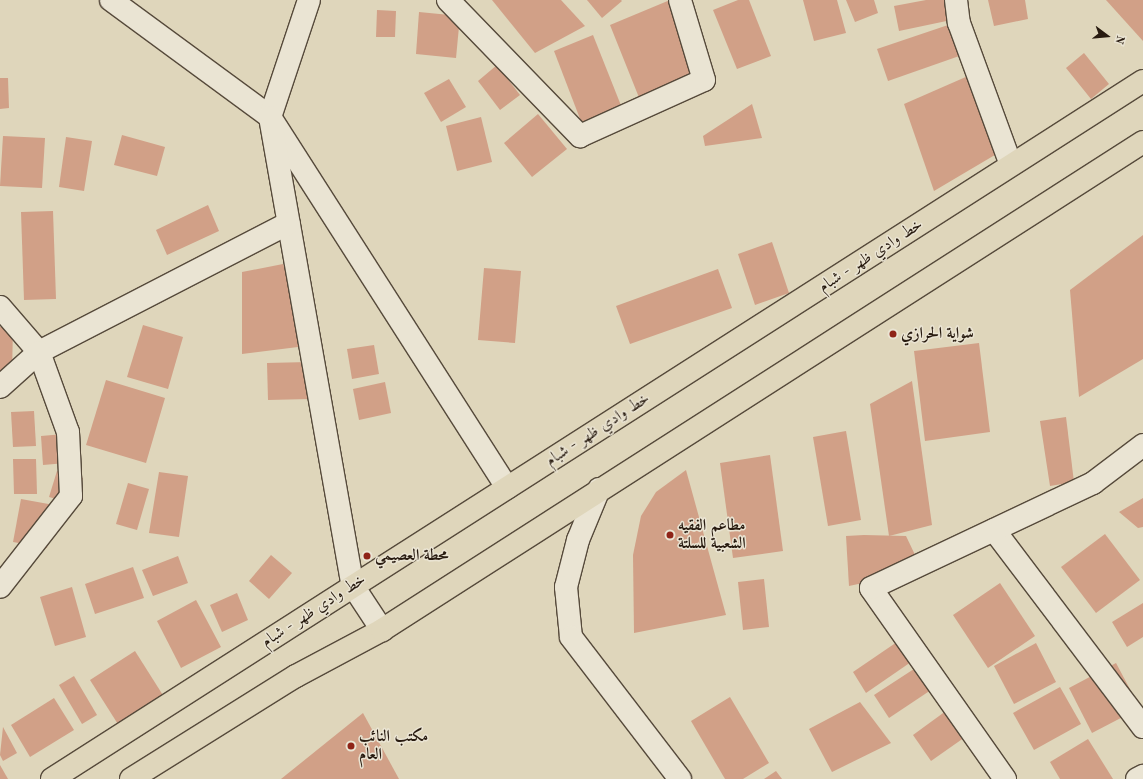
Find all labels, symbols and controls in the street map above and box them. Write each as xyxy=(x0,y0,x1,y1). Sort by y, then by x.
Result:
north arrow xyxy=(1087,16,1127,56)
text: N xyxy=(1113,34,1125,45)
street label: خط وادي ظهر - شبام xyxy=(815,215,927,297)
place label: شواية الحرازي xyxy=(901,324,974,344)
marker: شواية الحرازي xyxy=(888,329,898,339)
street label: خط وادي ظهر - شبام xyxy=(542,389,654,471)
place label: مطاعم الفقيه الشعبية للسلتة xyxy=(678,516,746,554)
marker: مطاعم الفقيه الشعبية للسلتة xyxy=(665,530,675,540)
place label: محطة العصيمي xyxy=(375,546,448,566)
marker: محطة العصيمي xyxy=(362,551,372,561)
street label: خط وادي ظهر - شبام xyxy=(258,570,370,652)
place label: مكتب النائب العام xyxy=(359,727,428,765)
marker: مكتب النائب العام xyxy=(346,741,356,751)

